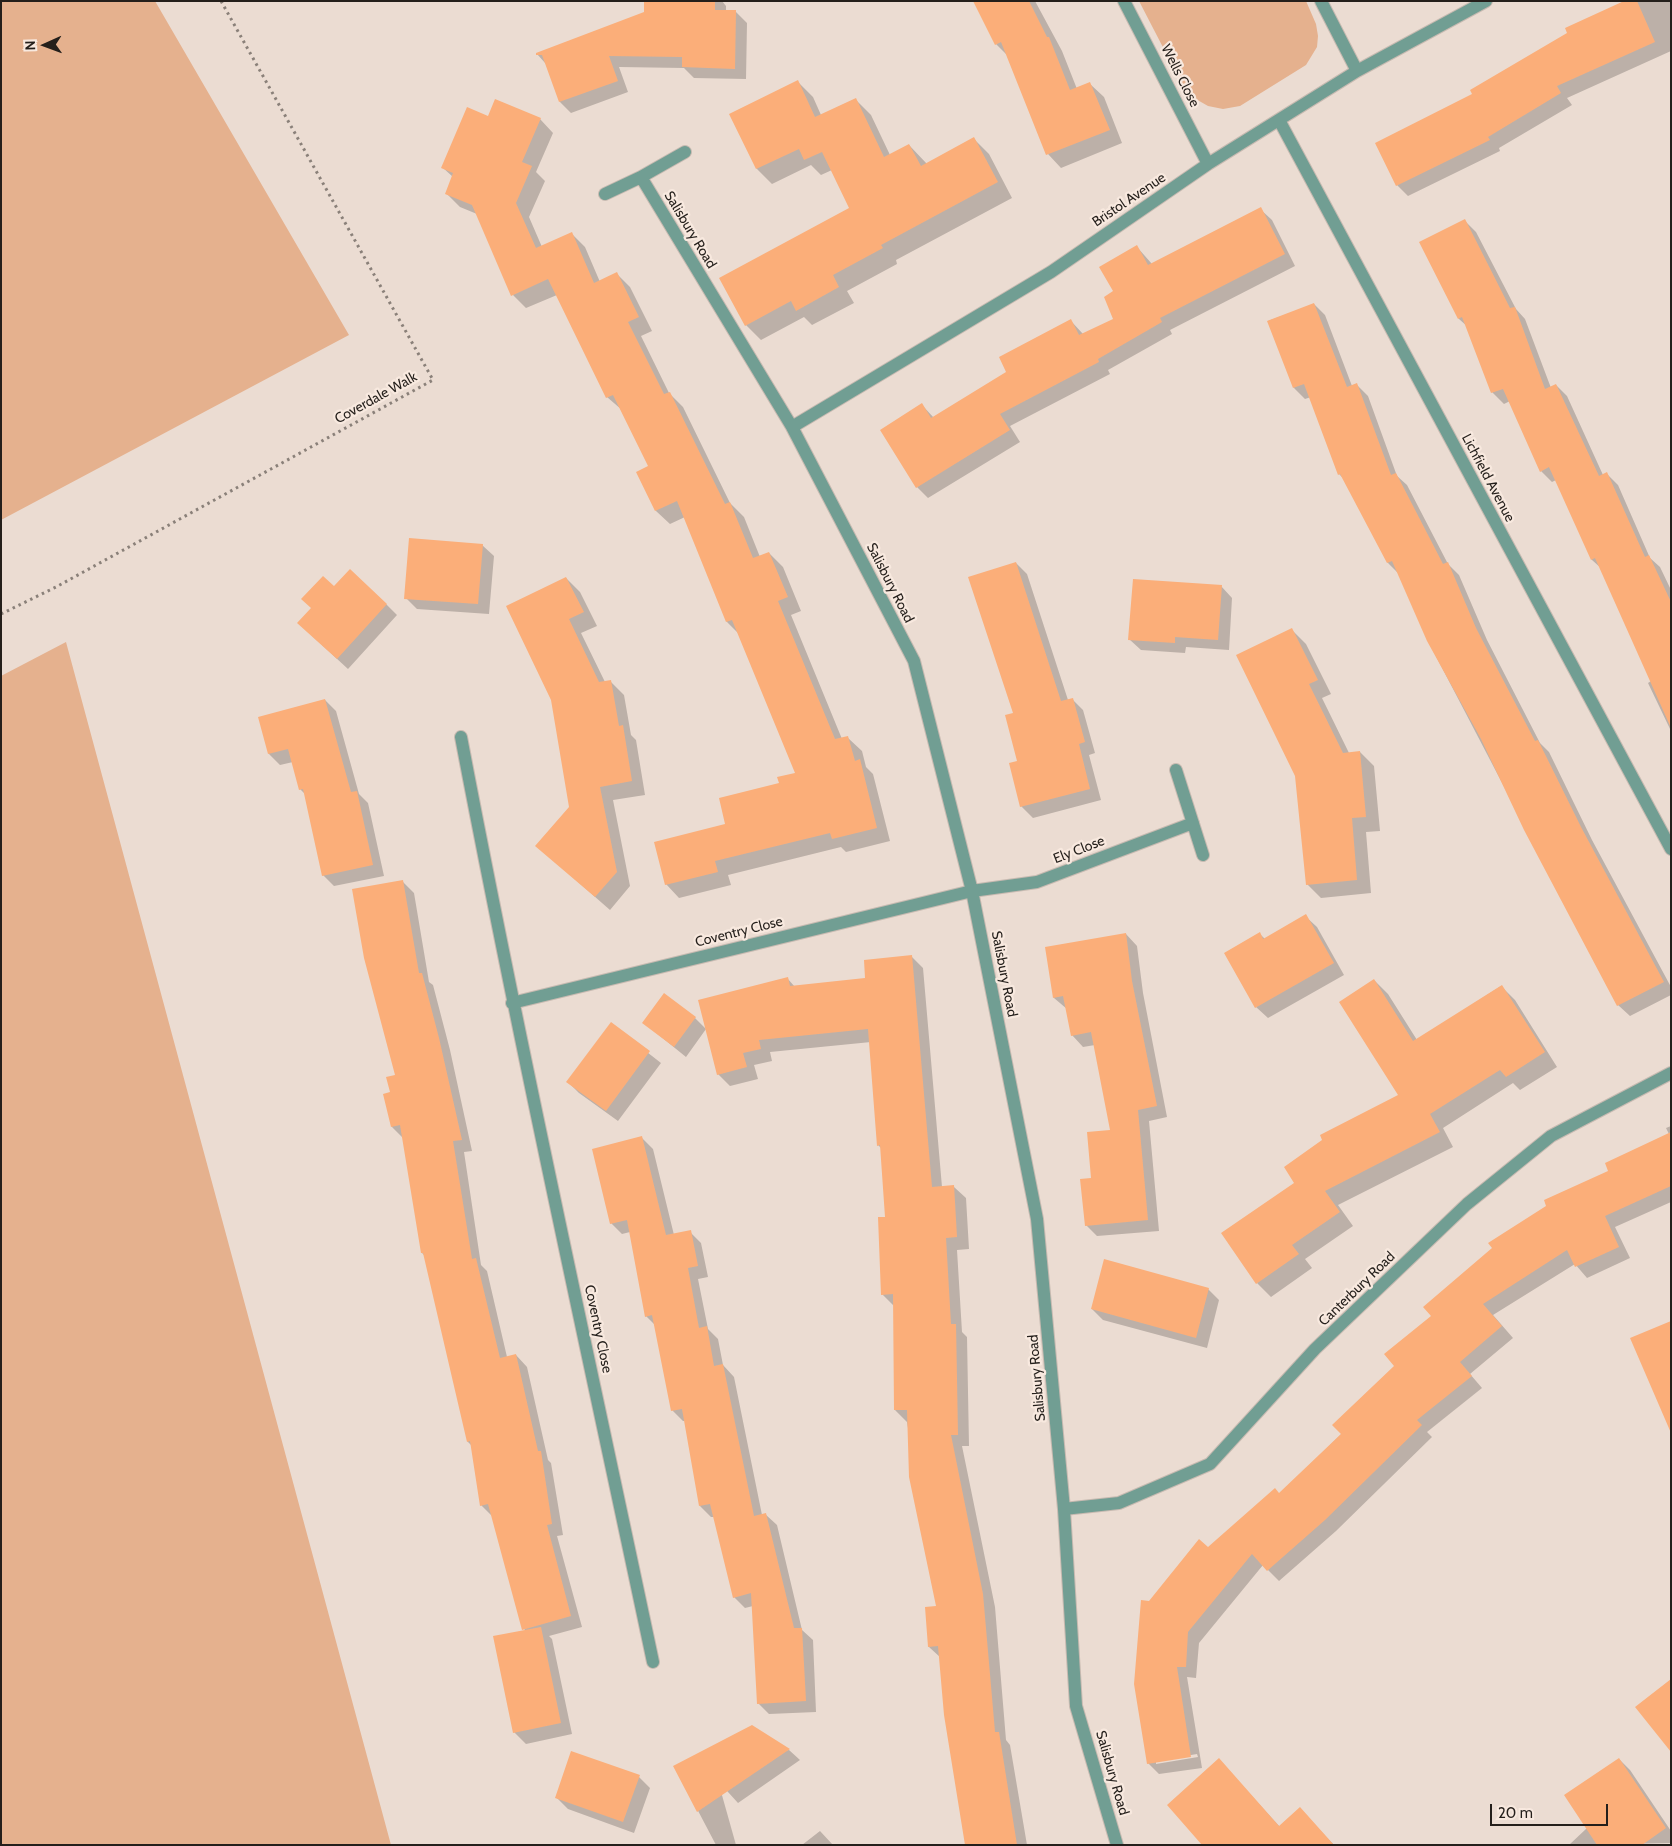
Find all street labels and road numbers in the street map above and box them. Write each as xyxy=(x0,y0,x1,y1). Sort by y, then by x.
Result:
street label: Wells Close xyxy=(1157,42,1203,110)
street label: Bristol Avenue xyxy=(1089,169,1169,231)
street label: Salisbury Road xyxy=(660,188,720,272)
street label: Coverdale Walk xyxy=(332,369,420,427)
street label: Lichfield Avenue xyxy=(1458,431,1518,525)
street label: Salisbury Road xyxy=(863,540,917,626)
street label: Ely Close xyxy=(1051,833,1107,867)
street label: Coventry Close xyxy=(694,913,784,951)
street label: Salisbury Road xyxy=(987,930,1021,1018)
street label: Canterbury Road xyxy=(1315,1248,1399,1330)
street label: Coventry Close xyxy=(580,1283,616,1375)
street label: Salisbury Road xyxy=(1025,1334,1049,1422)
street label: Salisbury Road xyxy=(1092,1729,1132,1817)

